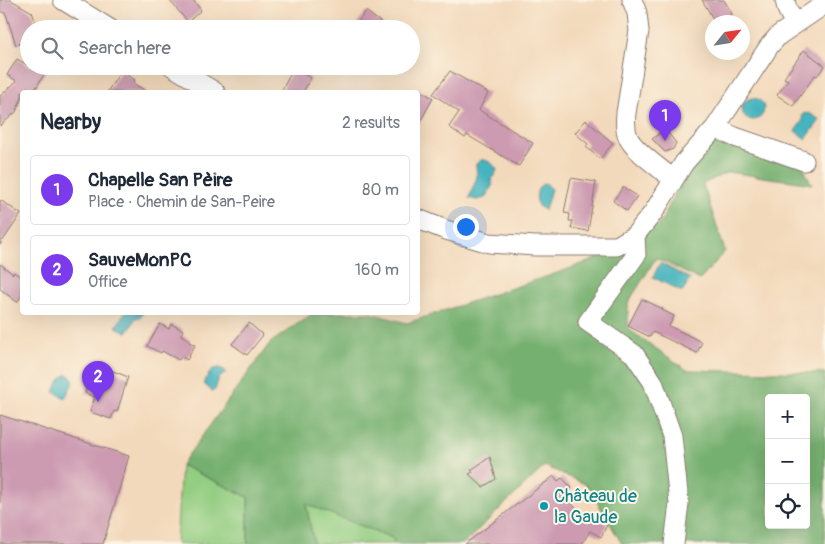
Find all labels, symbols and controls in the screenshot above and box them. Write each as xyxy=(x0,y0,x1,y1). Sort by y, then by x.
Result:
north arrow xyxy=(705,15,750,60)
search box xyxy=(20,20,420,75)
icon: search xyxy=(38,34,66,62)
text: Search here xyxy=(78,36,171,60)
pin: 1 xyxy=(649,100,681,141)
text: Nearby xyxy=(40,109,101,136)
text: 2 results xyxy=(342,113,400,133)
text: Chapelle San Pèire xyxy=(88,168,232,192)
text: 1 xyxy=(54,180,60,200)
text: 80 m xyxy=(362,180,399,200)
text: Place · Chemin de San-Peire xyxy=(88,192,275,212)
your location xyxy=(453,214,479,240)
text: SauveMonPC xyxy=(88,248,192,272)
text: 2 xyxy=(53,260,61,280)
text: 160 m xyxy=(355,260,399,280)
text: Office xyxy=(88,272,128,292)
pin: 2 xyxy=(82,361,114,402)
map controls xyxy=(765,394,810,529)
button: + xyxy=(765,394,810,439)
button: − xyxy=(765,439,810,484)
button: locate xyxy=(765,484,810,529)
place label: Château de la Gaude xyxy=(554,485,637,529)
marker: Château de la Gaude xyxy=(538,500,550,512)

